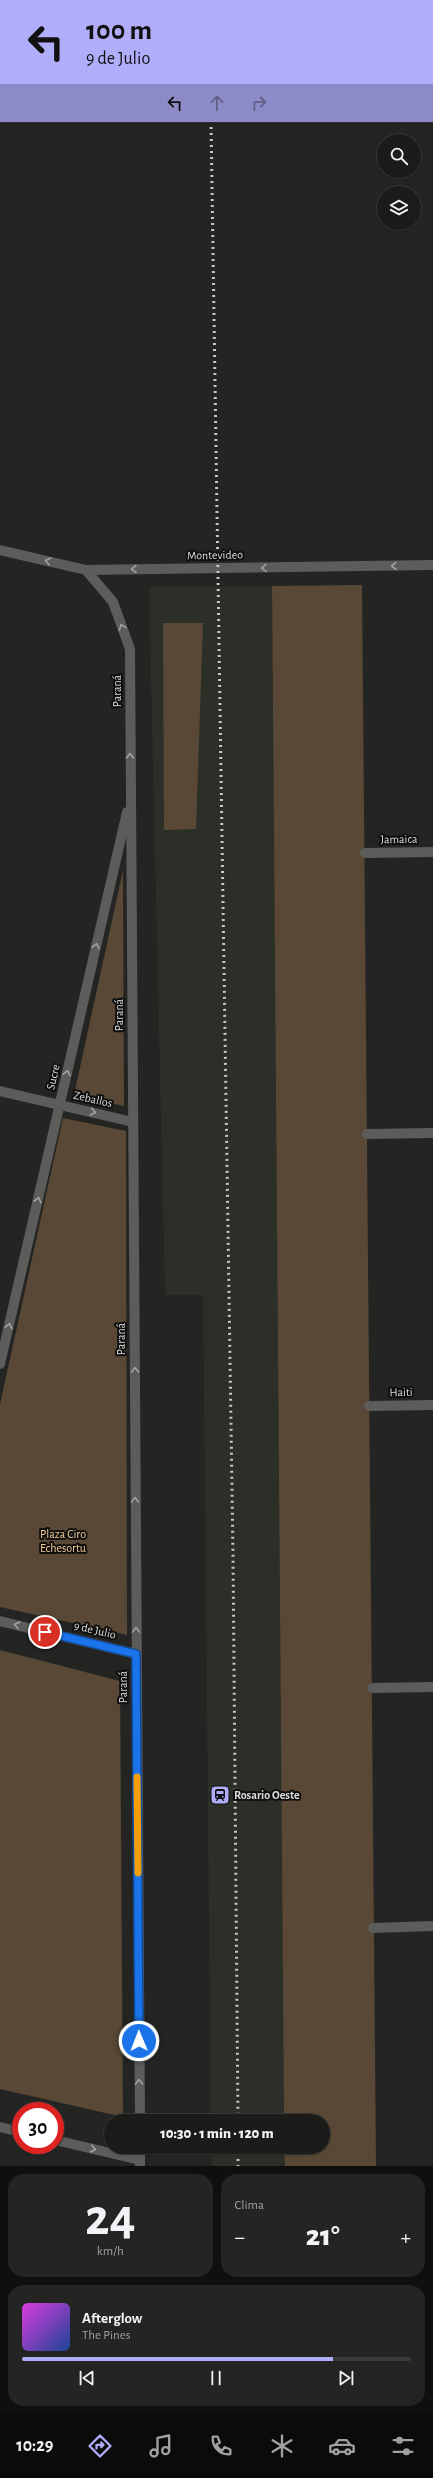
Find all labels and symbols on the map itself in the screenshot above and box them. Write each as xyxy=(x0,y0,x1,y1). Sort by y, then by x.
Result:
street label: Montevideo xyxy=(187,549,243,561)
one-way arrow xyxy=(44,558,51,566)
one-way arrow xyxy=(391,562,397,570)
one-way arrow xyxy=(261,564,267,572)
one-way arrow xyxy=(131,565,137,573)
one-way arrow xyxy=(118,624,126,631)
street label: Paraná xyxy=(111,674,123,707)
one-way arrow xyxy=(126,753,134,759)
street label: Jamaica xyxy=(380,833,418,845)
one-way arrow xyxy=(91,943,99,950)
street label: Paraná xyxy=(113,998,125,1031)
street label: Sucre xyxy=(44,1063,62,1091)
one-way arrow xyxy=(62,1070,70,1076)
street label: Zeballos xyxy=(72,1089,114,1109)
one-way arrow xyxy=(89,1108,96,1116)
one-way arrow xyxy=(33,1197,41,1203)
street label: Paraná xyxy=(115,1322,127,1355)
one-way arrow xyxy=(4,1323,12,1330)
one-way arrow xyxy=(131,1367,139,1373)
street label: Haiti xyxy=(389,1386,413,1398)
one-way arrow xyxy=(131,1497,139,1503)
park label: Plaza Ciro Echesortu xyxy=(40,1528,86,1554)
pin xyxy=(28,1615,62,1649)
street label: 9 de Julio xyxy=(73,1619,117,1641)
one-way arrow xyxy=(14,1621,21,1630)
one-way arrow xyxy=(132,1627,140,1633)
street label: Paraná xyxy=(117,1670,129,1703)
station icon: Rosario Oeste xyxy=(209,1784,231,1806)
place label: Rosario Oeste xyxy=(234,1789,300,1801)
position arrow xyxy=(118,2020,160,2062)
one-way arrow xyxy=(135,2079,143,2085)
speed limit sign: 30 xyxy=(12,2102,64,2154)
one-way arrow xyxy=(90,2144,96,2152)

